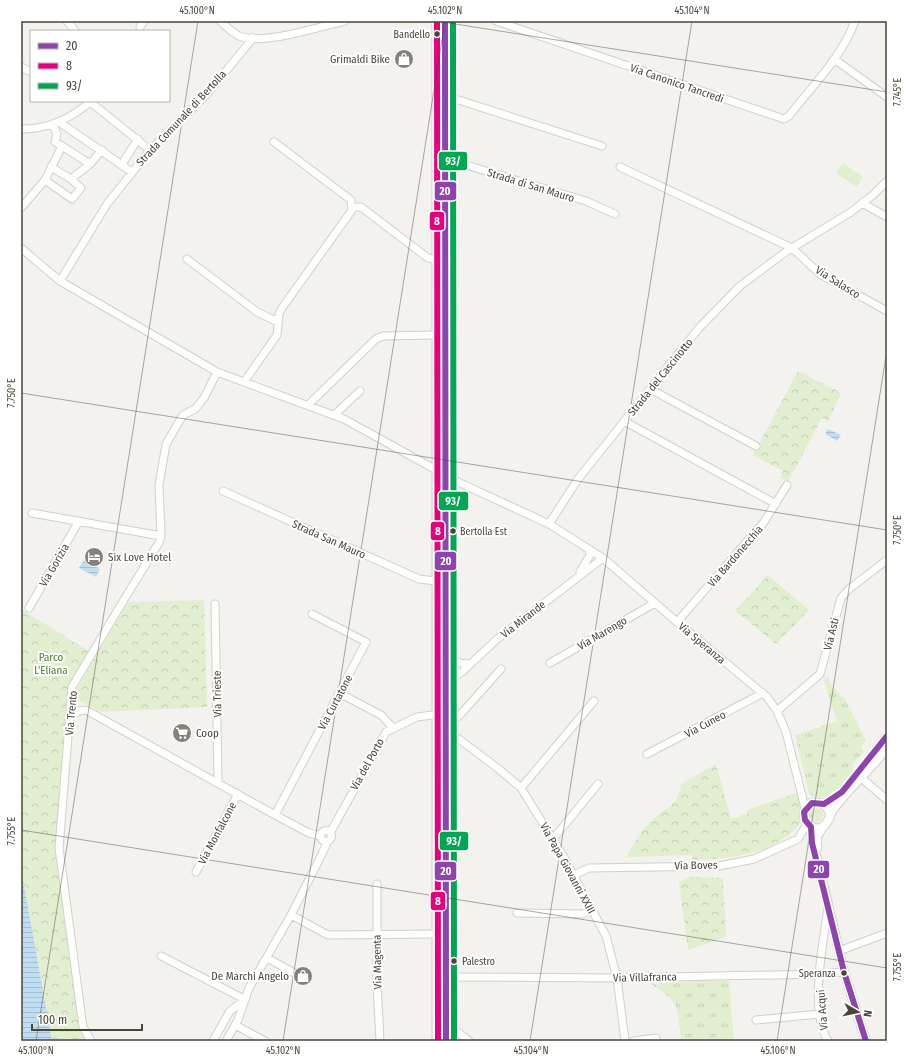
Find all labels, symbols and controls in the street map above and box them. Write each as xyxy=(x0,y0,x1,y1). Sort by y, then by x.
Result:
text: 45.100°N xyxy=(179,5,215,17)
text: 45.102°N xyxy=(428,5,462,17)
text: 45.104°N xyxy=(674,5,710,17)
place label: Bandello xyxy=(394,29,430,41)
marker: Bandello xyxy=(432,29,442,39)
legend xyxy=(30,30,170,102)
text: 20 xyxy=(66,39,78,53)
shop icon: Grimaldi Bike xyxy=(393,48,415,70)
place label: Grimaldi Bike xyxy=(330,53,390,66)
text: 8 xyxy=(66,59,72,73)
street label: Via Canonico Tancredi xyxy=(628,61,726,106)
street label: Strada Comunale di Bertolla xyxy=(134,68,229,169)
text: 7.745°E xyxy=(892,77,904,106)
text: 93/ xyxy=(66,79,82,93)
line badge: 93/ xyxy=(438,151,468,171)
text: 93/ xyxy=(445,155,461,168)
street label: Strada di San Mauro xyxy=(486,166,576,205)
line badge: 20 xyxy=(434,181,457,201)
text: 20 xyxy=(438,185,451,198)
line badge: 8 xyxy=(429,211,445,231)
text: 8 xyxy=(434,215,440,228)
street label: Via Salasco xyxy=(813,264,863,301)
street label: Strada del Cascinotto xyxy=(625,336,696,419)
text: 7.750°E xyxy=(6,378,18,408)
line badge: 93/ xyxy=(438,491,469,511)
text: 93/ xyxy=(445,495,461,508)
text: 7.750°E xyxy=(892,515,904,545)
street label: Strada San Mauro xyxy=(290,517,368,562)
line badge: 8 xyxy=(430,521,445,541)
street label: Via Bardonecchia xyxy=(705,523,766,590)
text: 8 xyxy=(435,525,441,538)
marker: Bertolla Est xyxy=(448,526,458,536)
place label: Bertolla Est xyxy=(460,526,508,538)
street label: Via Gorizia xyxy=(37,541,72,589)
hotel icon: Six Love Hotel xyxy=(83,546,105,568)
place label: Six Love Hotel xyxy=(108,551,171,564)
line badge: 20 xyxy=(434,551,457,571)
text: 20 xyxy=(439,555,452,568)
street label: Via Mirande xyxy=(498,598,548,641)
street label: Via Marengo xyxy=(575,614,630,653)
street label: Via Asti xyxy=(821,616,842,652)
street label: Via Speranza xyxy=(676,620,728,667)
park label: Parco L'Eliana xyxy=(34,651,68,677)
street label: Via Trieste xyxy=(211,671,224,717)
street label: Via Curtatone xyxy=(315,672,355,732)
street label: Via Trento xyxy=(63,690,80,736)
street label: Via Cuneo xyxy=(683,708,728,741)
supermarket icon: Coop xyxy=(171,722,193,744)
place label: Coop xyxy=(196,727,219,740)
street label: Via del Porto xyxy=(348,736,387,793)
street label: Via Monfalcone xyxy=(196,800,239,867)
text: 7.755°E xyxy=(6,816,18,845)
street label: Via Papa Giovanni XXIII xyxy=(537,821,598,916)
line badge: 93/ xyxy=(439,831,469,851)
text: 93/ xyxy=(446,835,462,848)
street label: Via Boves xyxy=(674,859,718,872)
line badge: 20 xyxy=(807,860,830,879)
line badge: 20 xyxy=(434,861,457,881)
text: 20 xyxy=(812,863,825,876)
text: 20 xyxy=(439,865,452,878)
line badge: 8 xyxy=(430,891,446,911)
text: 8 xyxy=(435,895,441,908)
street label: Via Magenta xyxy=(371,935,384,989)
text: 7.755°E xyxy=(892,952,904,981)
marker: Palestro xyxy=(449,956,459,966)
place label: Palestro xyxy=(462,956,495,968)
shop icon: De Marchi Angelo xyxy=(292,965,314,987)
place label: Speranza xyxy=(799,968,836,980)
marker: Speranza xyxy=(839,968,849,978)
place label: De Marchi Angelo xyxy=(211,970,289,983)
street label: Via Villafranca xyxy=(613,970,677,985)
street label: Via Acqui xyxy=(814,989,831,1031)
north arrow xyxy=(838,992,878,1032)
scale bar xyxy=(32,1006,142,1032)
text: N xyxy=(860,1009,874,1018)
text: 100 m xyxy=(38,1013,67,1027)
text: 45.100°N xyxy=(18,1045,54,1057)
text: 45.102°N xyxy=(266,1045,300,1057)
text: 45.104°N xyxy=(513,1045,549,1057)
text: 45.106°N xyxy=(760,1045,796,1057)

